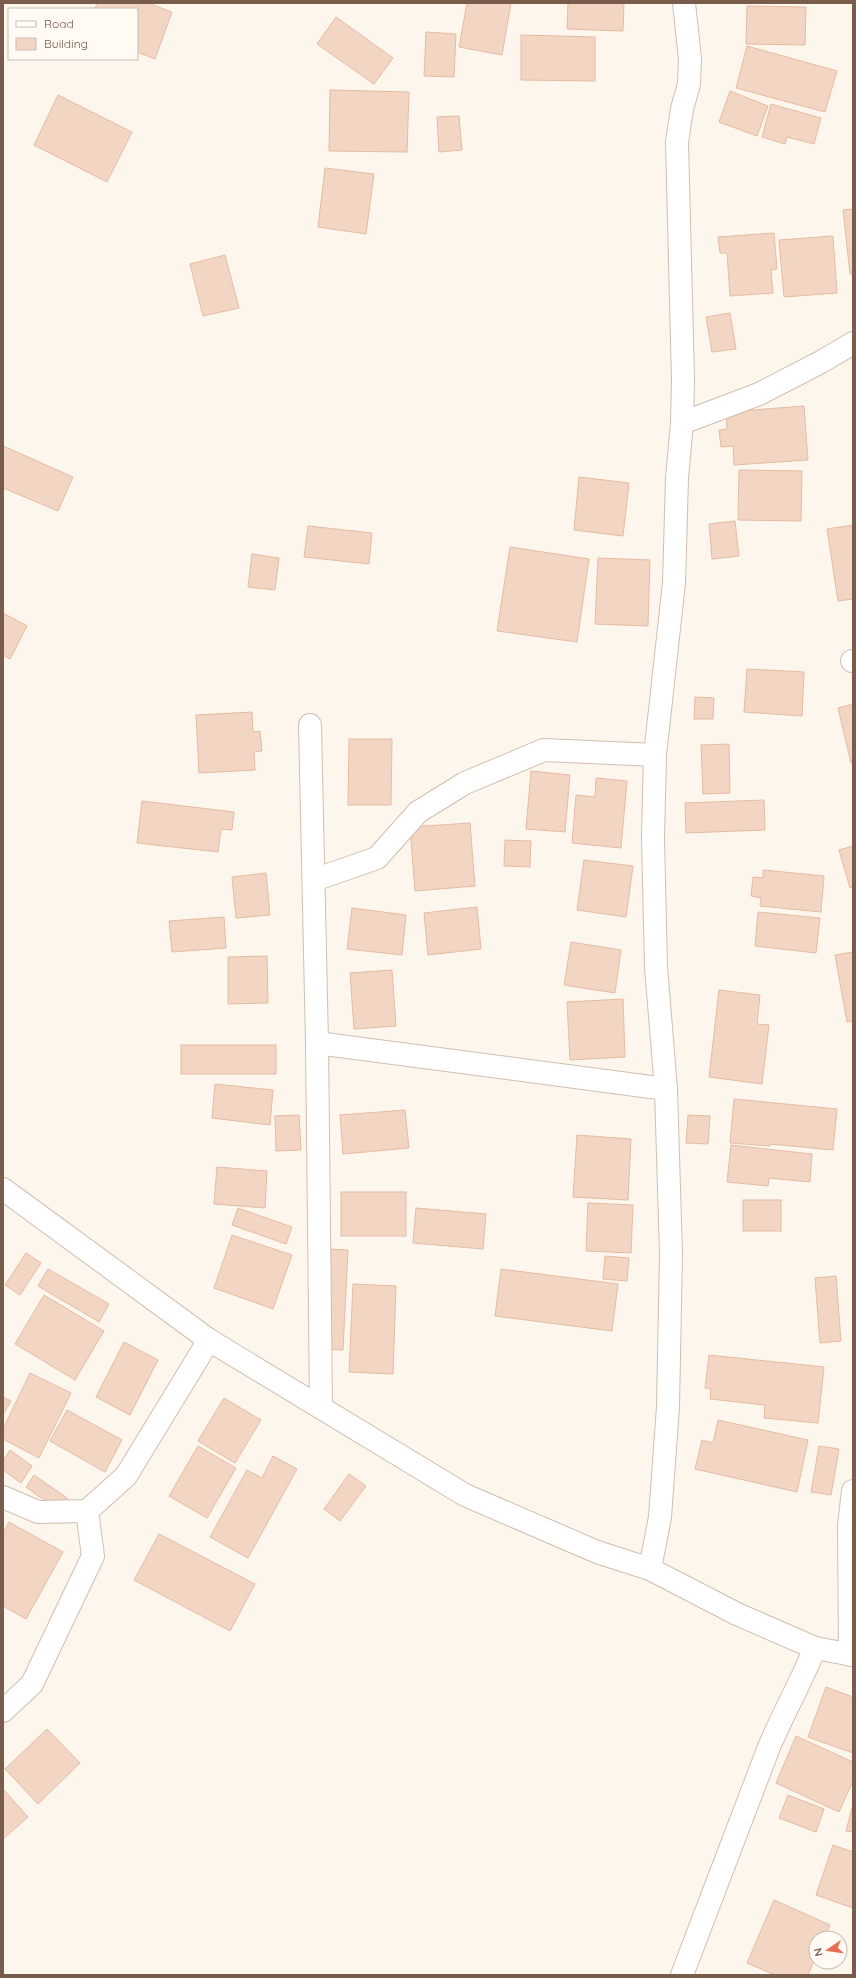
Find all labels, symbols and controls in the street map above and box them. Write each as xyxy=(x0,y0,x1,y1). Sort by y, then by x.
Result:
legend xyxy=(8,8,138,60)
text: Road xyxy=(44,16,74,31)
text: Building xyxy=(44,36,88,51)
north arrow xyxy=(808,1930,848,1970)
text: N xyxy=(811,1947,826,1958)

